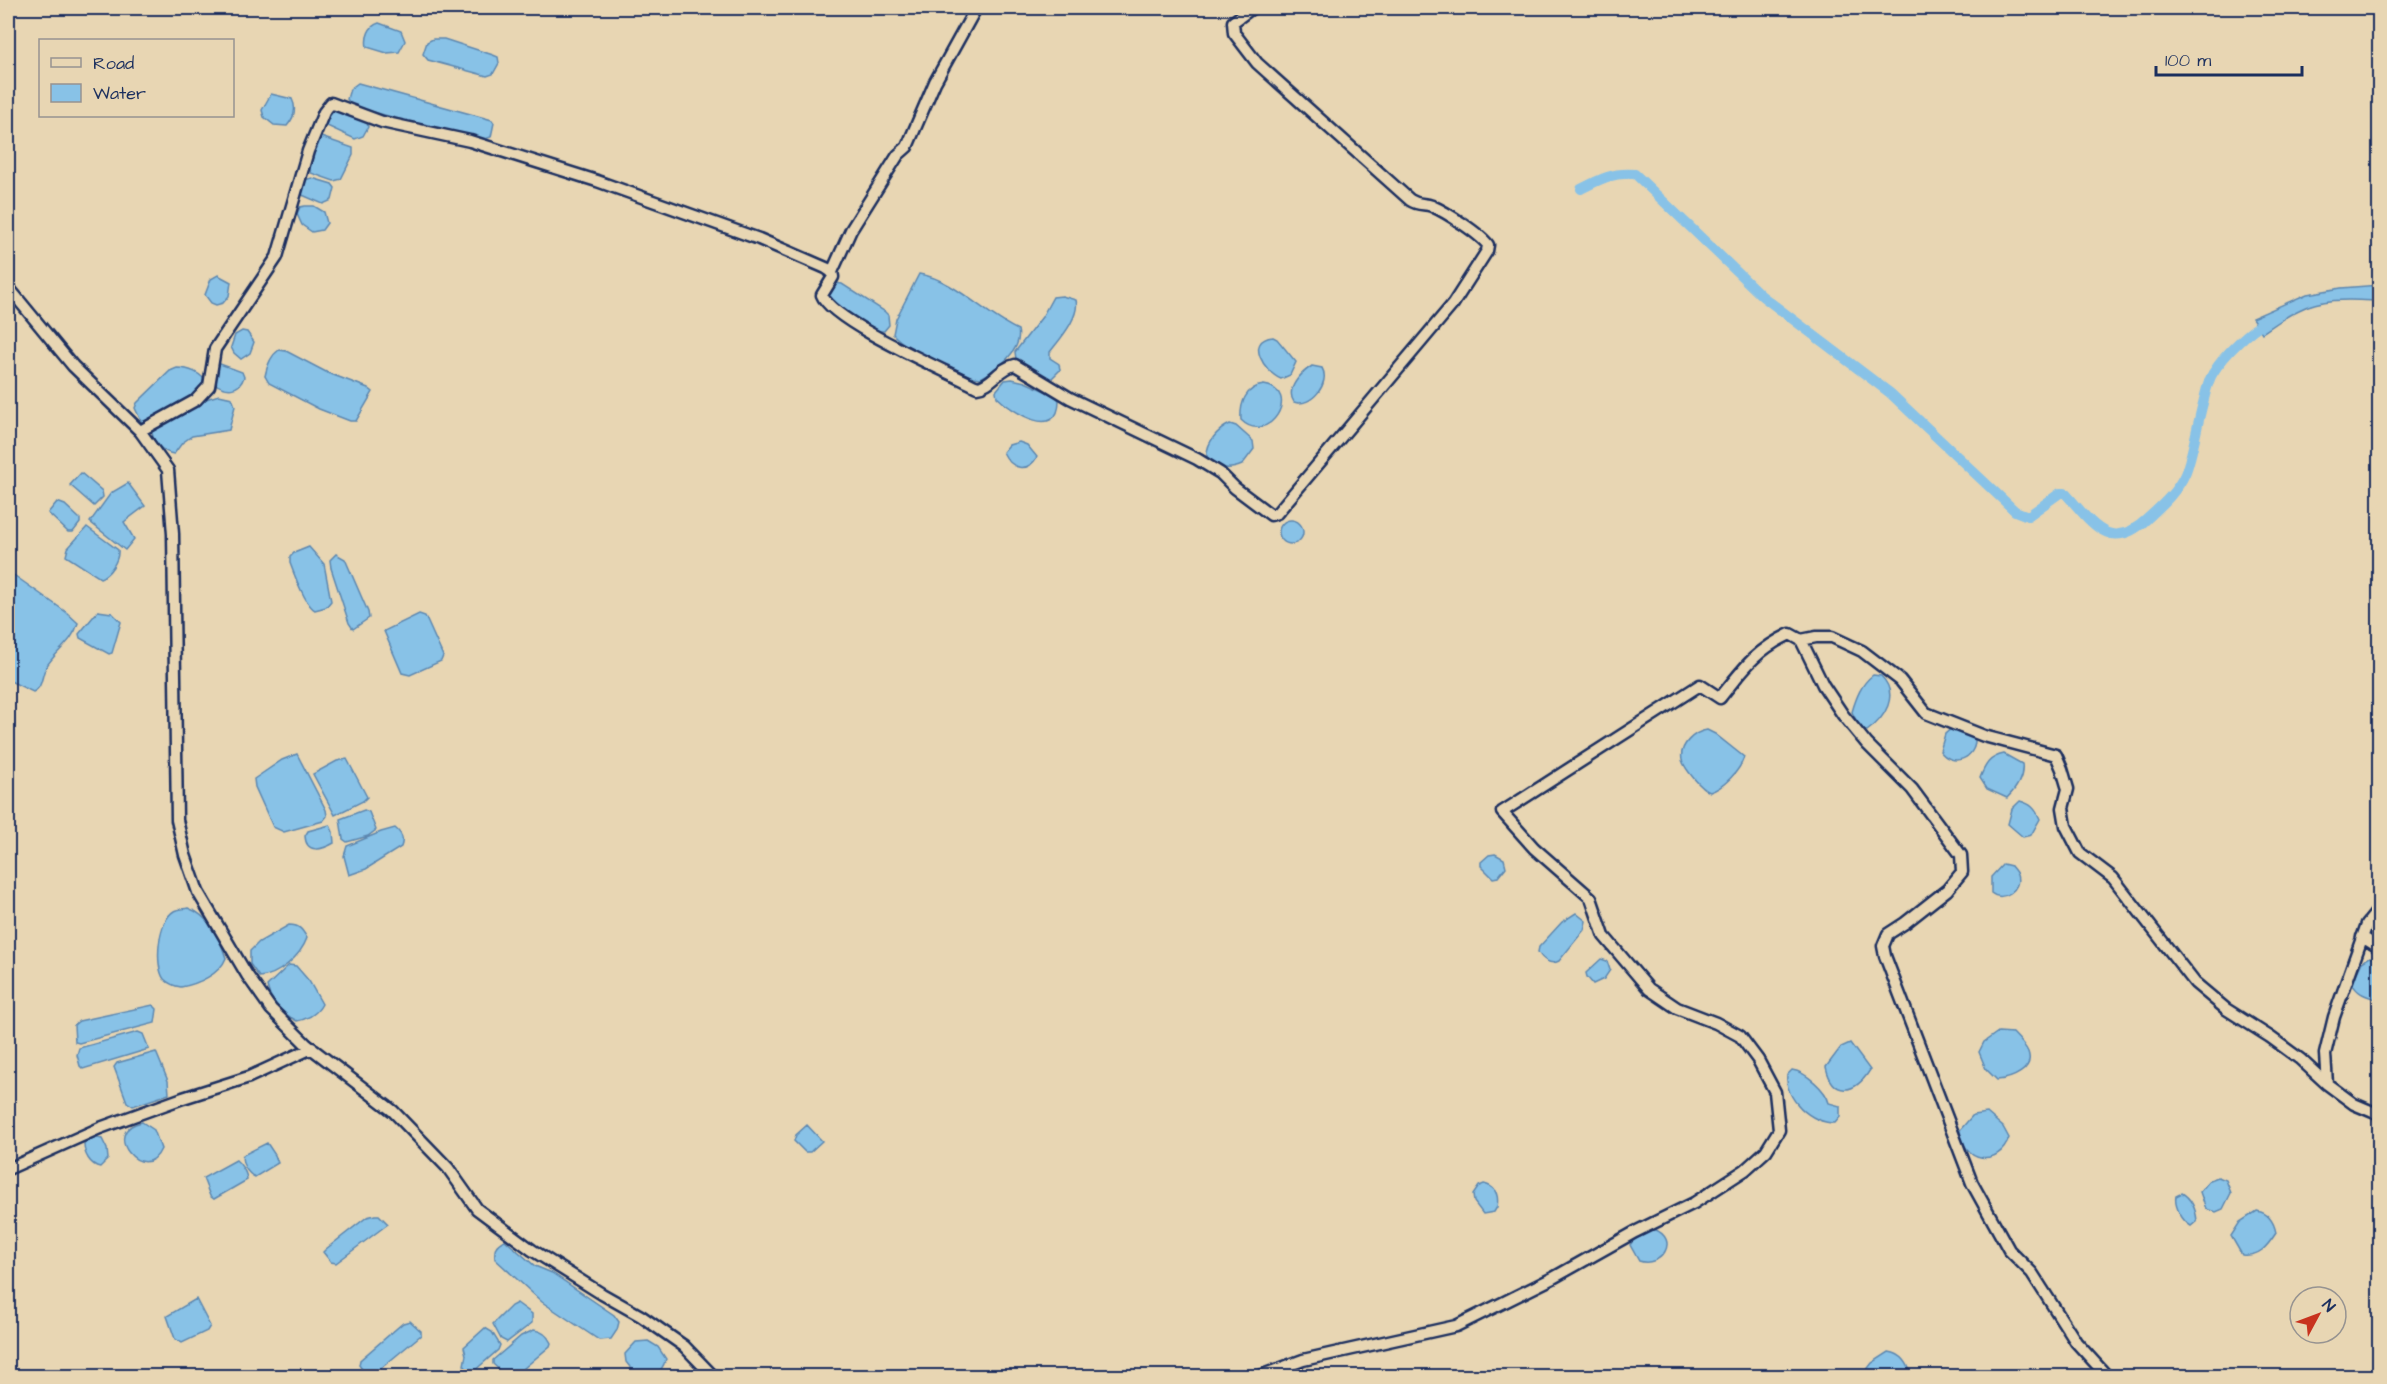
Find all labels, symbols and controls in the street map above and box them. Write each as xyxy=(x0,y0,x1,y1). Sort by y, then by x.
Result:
legend xyxy=(39,39,234,117)
scale bar xyxy=(2156,39,2302,77)
text: 100 m xyxy=(2165,48,2211,73)
text: Road xyxy=(93,51,134,76)
text: Water xyxy=(93,81,146,106)
north arrow xyxy=(2288,1285,2348,1345)
text: N xyxy=(2317,1295,2340,1317)

